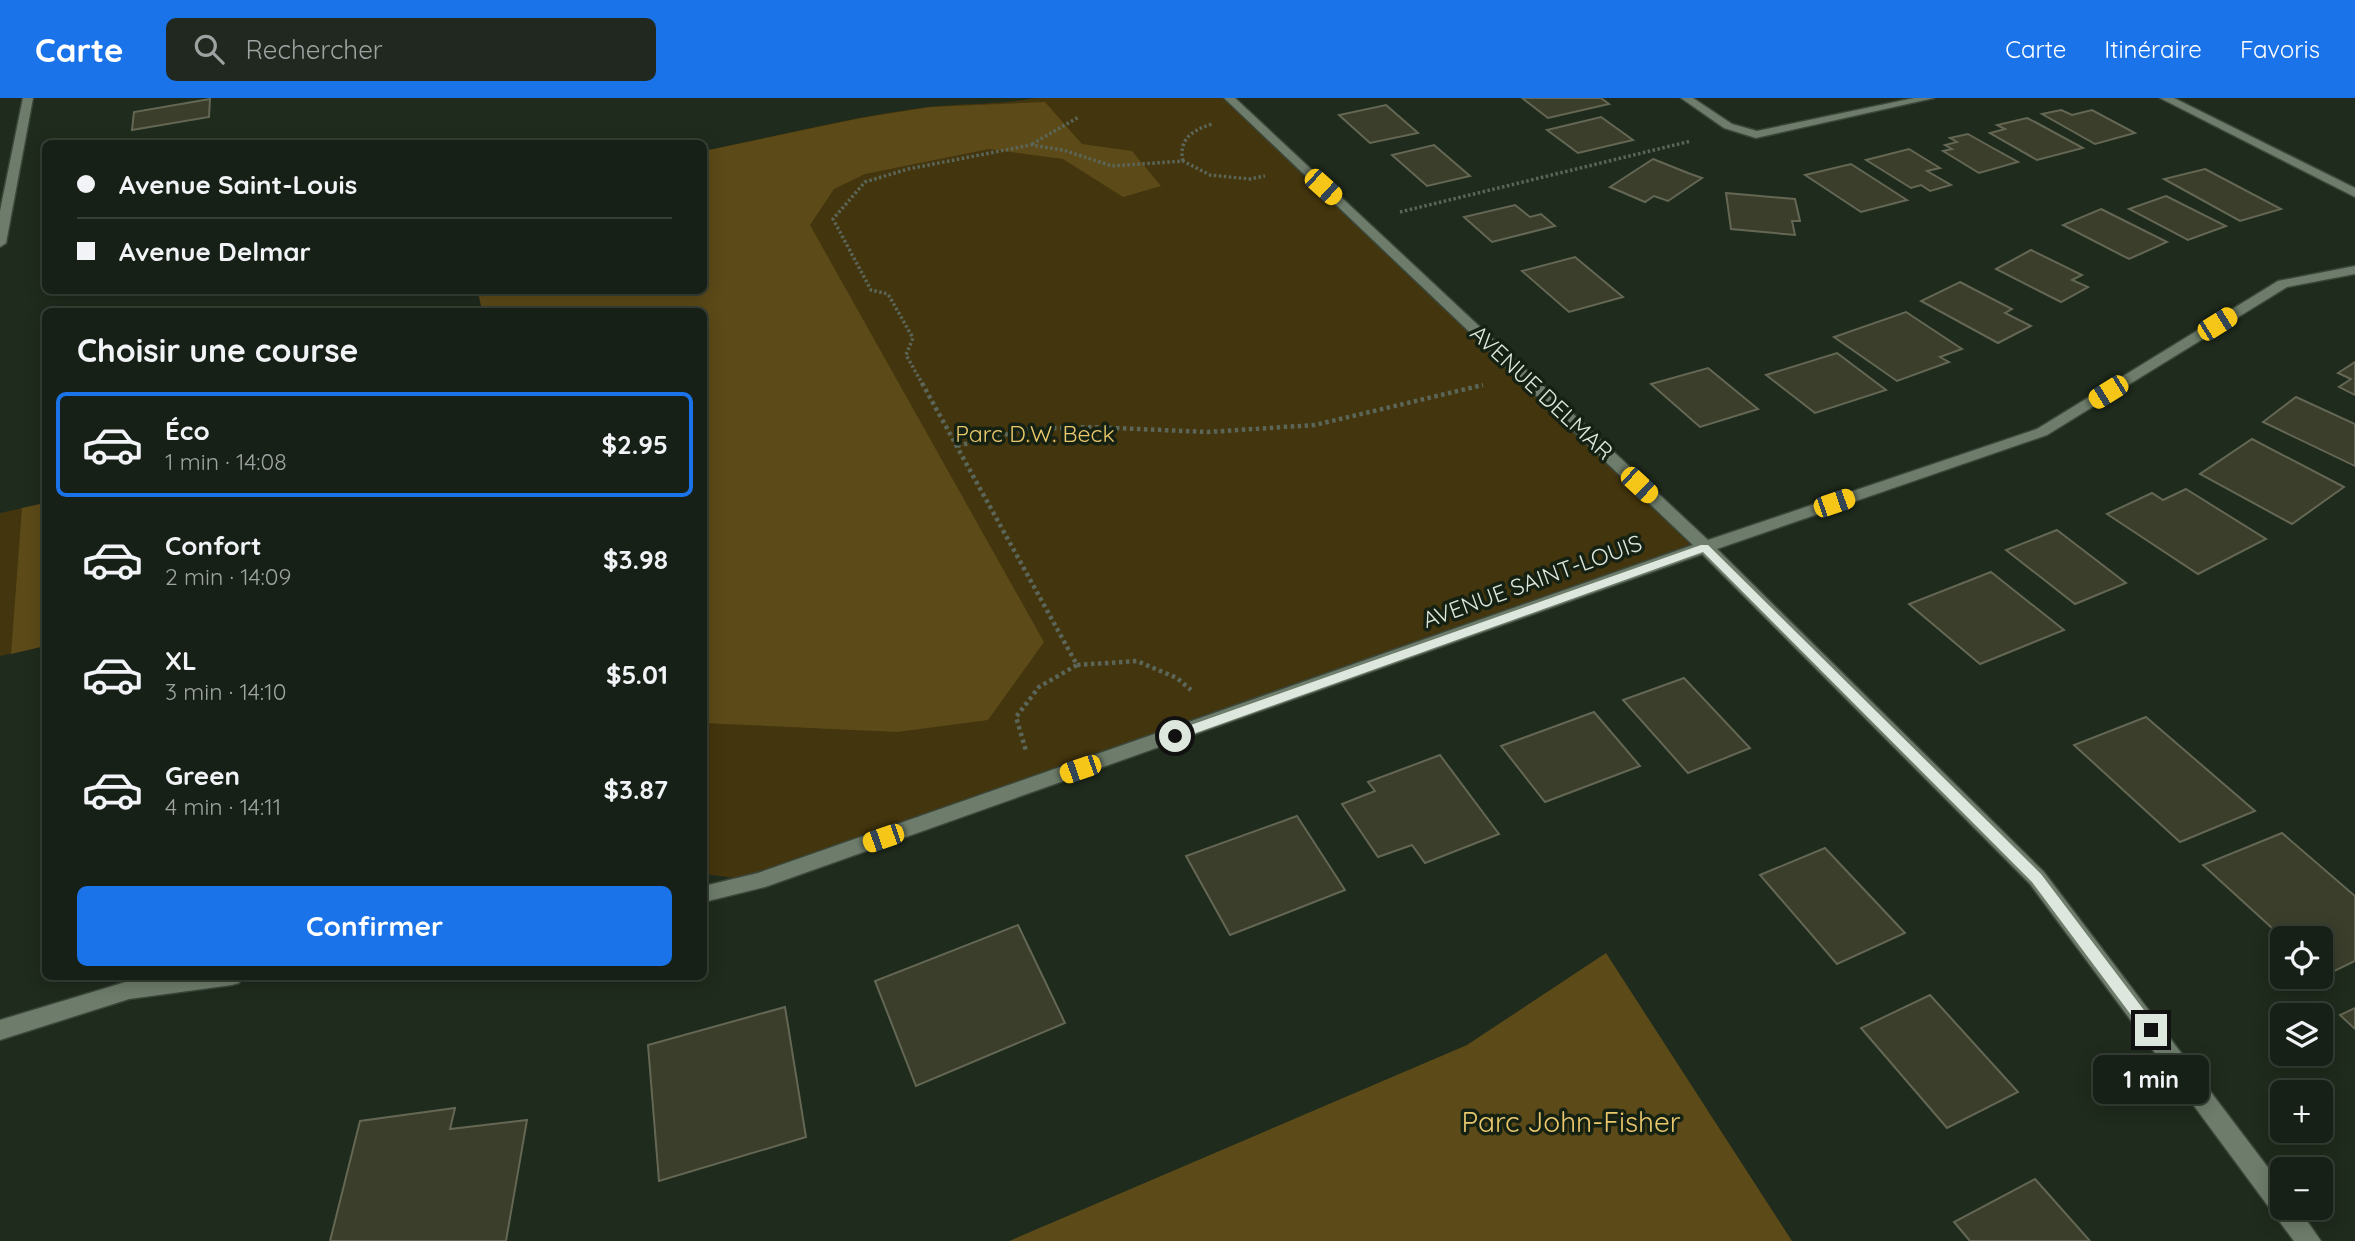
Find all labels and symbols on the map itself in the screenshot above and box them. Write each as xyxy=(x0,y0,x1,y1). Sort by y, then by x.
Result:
car xyxy=(1301,165,1346,209)
car xyxy=(2194,304,2241,344)
street label: AVENUE DELMAR xyxy=(1465,318,1619,466)
car xyxy=(2085,372,2132,412)
park label: Parc D.W. Beck xyxy=(955,419,1115,448)
car xyxy=(1617,463,1662,507)
car xyxy=(1811,486,1858,520)
street label: AVENUE SAINT-LOUIS xyxy=(1418,528,1646,634)
route start xyxy=(1159,720,1191,752)
car xyxy=(1057,752,1104,786)
car xyxy=(860,821,907,855)
route end xyxy=(2135,1014,2167,1046)
callout: 1 min xyxy=(2093,1054,2209,1104)
park label: Parc John-Fisher xyxy=(1461,1104,1681,1139)

